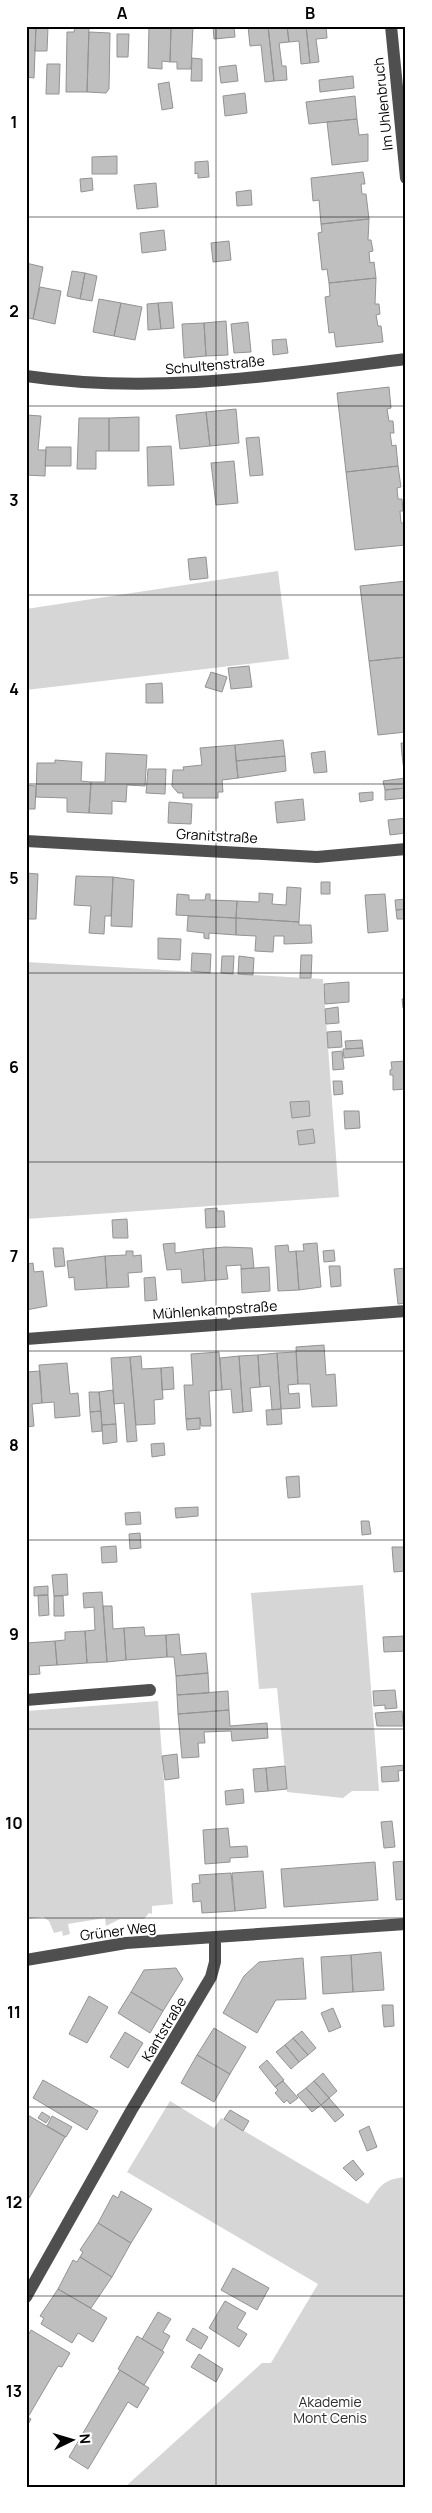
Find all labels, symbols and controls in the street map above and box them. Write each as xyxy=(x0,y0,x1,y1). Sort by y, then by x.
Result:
text: A xyxy=(117,2,128,24)
text: B xyxy=(305,2,315,24)
street label: Im Uhlenbruch xyxy=(368,57,397,151)
text: 1 xyxy=(10,111,18,133)
text: 2 xyxy=(9,300,19,322)
street label: Schultenstraße xyxy=(164,351,266,378)
text: 3 xyxy=(9,489,19,511)
text: 4 xyxy=(9,678,19,700)
street label: Granitstraße xyxy=(176,824,258,847)
text: 5 xyxy=(9,867,19,889)
text: 6 xyxy=(9,1056,19,1078)
text: 7 xyxy=(10,1245,18,1267)
street label: Mühlenkampstraße xyxy=(152,1296,278,1323)
text: 8 xyxy=(9,1434,19,1456)
text: 9 xyxy=(9,1623,19,1645)
text: 10 xyxy=(5,1812,23,1834)
street label: Grüner Weg xyxy=(79,1916,157,1945)
street label: Kantstraße xyxy=(137,1993,190,2065)
text: 11 xyxy=(7,2001,21,2023)
text: 12 xyxy=(6,2191,22,2213)
text: 13 xyxy=(6,2380,22,2402)
park label: Akademie Mont Cenis xyxy=(293,2392,367,2427)
north arrow xyxy=(48,2416,98,2466)
text: N xyxy=(76,2433,95,2445)

